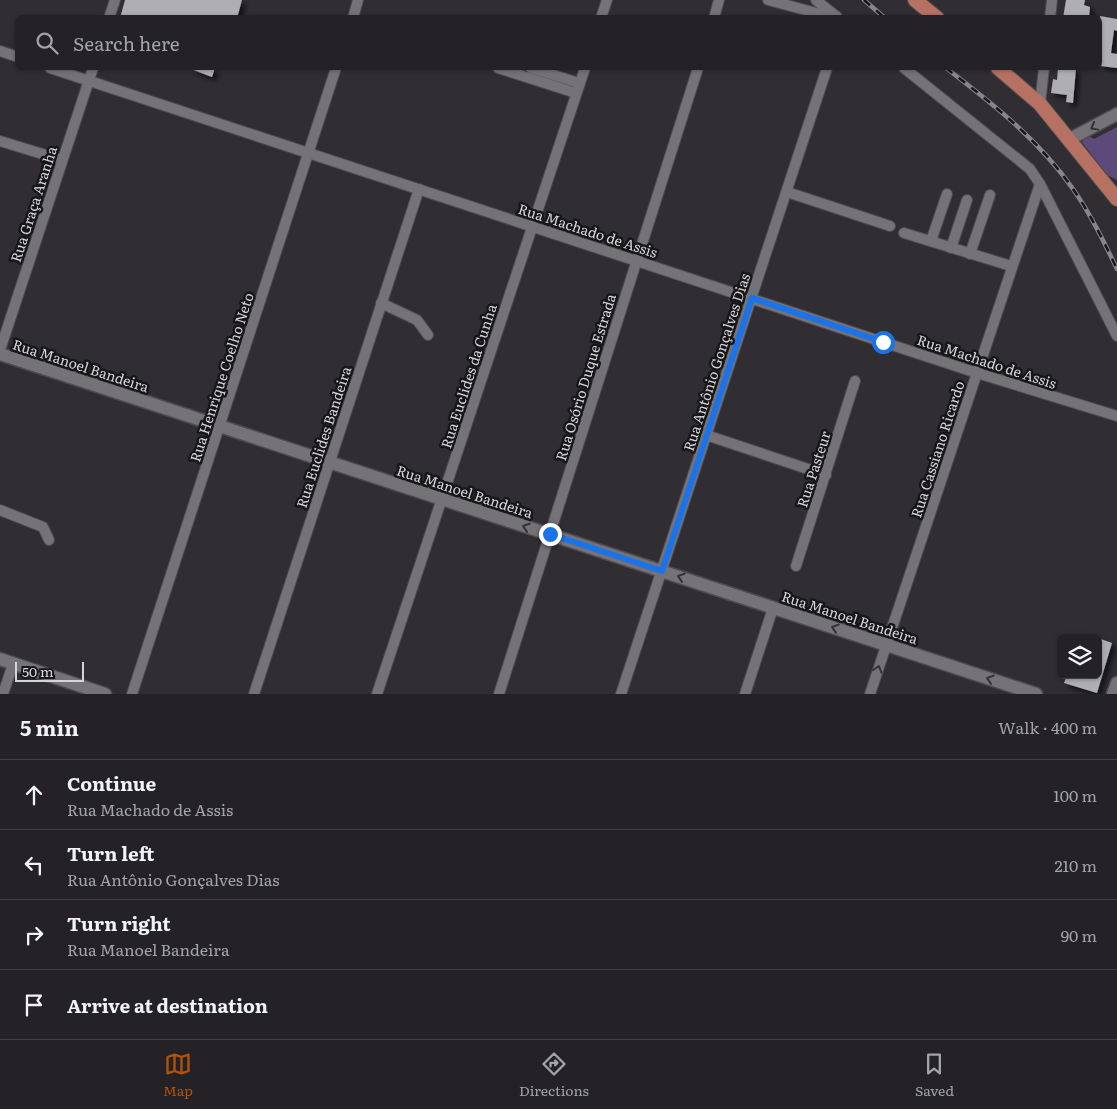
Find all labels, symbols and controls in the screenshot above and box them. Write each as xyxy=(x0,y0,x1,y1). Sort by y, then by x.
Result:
search box xyxy=(15,15,1102,70)
icon: search xyxy=(33,29,61,57)
text: Search here xyxy=(73,29,180,57)
one-way arrow xyxy=(1090,120,1099,130)
street label: Rua Graça Aranha xyxy=(5,143,61,265)
street label: Rua Machado de Assis xyxy=(516,198,660,262)
street label: Rua Antônio Gonçalves Dias xyxy=(678,270,754,454)
street label: Rua Henrique Coelho Neto xyxy=(184,290,258,464)
street label: Rua Osório Duque Estrada xyxy=(550,291,620,463)
street label: Rua Euclides da Cunha xyxy=(435,301,501,451)
street label: Rua Machado de Assis xyxy=(915,329,1059,393)
route start xyxy=(872,331,895,354)
street label: Rua Manoel Bandeira xyxy=(10,334,152,397)
street label: Rua Euclides Bandeira xyxy=(291,363,355,510)
street label: Rua Cassiano Ricardo xyxy=(905,378,969,520)
street label: Rua Pasteur xyxy=(791,428,835,510)
street label: Rua Manoel Bandeira xyxy=(394,460,536,523)
one-way arrow xyxy=(523,523,531,533)
route end xyxy=(539,523,562,546)
one-way arrow xyxy=(677,573,685,583)
street label: Rua Manoel Bandeira xyxy=(779,586,921,649)
one-way arrow xyxy=(831,624,840,634)
map controls xyxy=(1057,634,1102,679)
button: layers xyxy=(1057,634,1102,679)
scale bar xyxy=(15,659,84,682)
text: 50 m xyxy=(22,661,54,681)
one-way arrow xyxy=(872,666,882,674)
one-way arrow xyxy=(986,675,994,685)
text: 5 min xyxy=(20,711,79,742)
text: Walk · 400 m xyxy=(998,715,1097,739)
text: Continue xyxy=(67,769,156,797)
icon: ahead xyxy=(20,781,48,809)
text: 100 m xyxy=(1053,783,1097,807)
text: Rua Machado de Assis xyxy=(67,797,233,821)
text: Turn left xyxy=(67,839,154,867)
icon: left xyxy=(20,851,48,879)
text: 210 m xyxy=(1054,853,1097,877)
text: Rua Antônio Gonçalves Dias xyxy=(67,867,280,891)
text: Turn right xyxy=(67,909,171,937)
icon: right xyxy=(20,921,48,949)
text: 90 m xyxy=(1061,923,1097,947)
text: Rua Manoel Bandeira xyxy=(67,937,230,961)
icon: arrive xyxy=(20,991,48,1019)
text: Arrive at destination xyxy=(67,991,268,1019)
tab: Map xyxy=(163,1050,193,1100)
tab: Directions xyxy=(519,1050,589,1100)
tab: Saved xyxy=(915,1050,954,1100)

